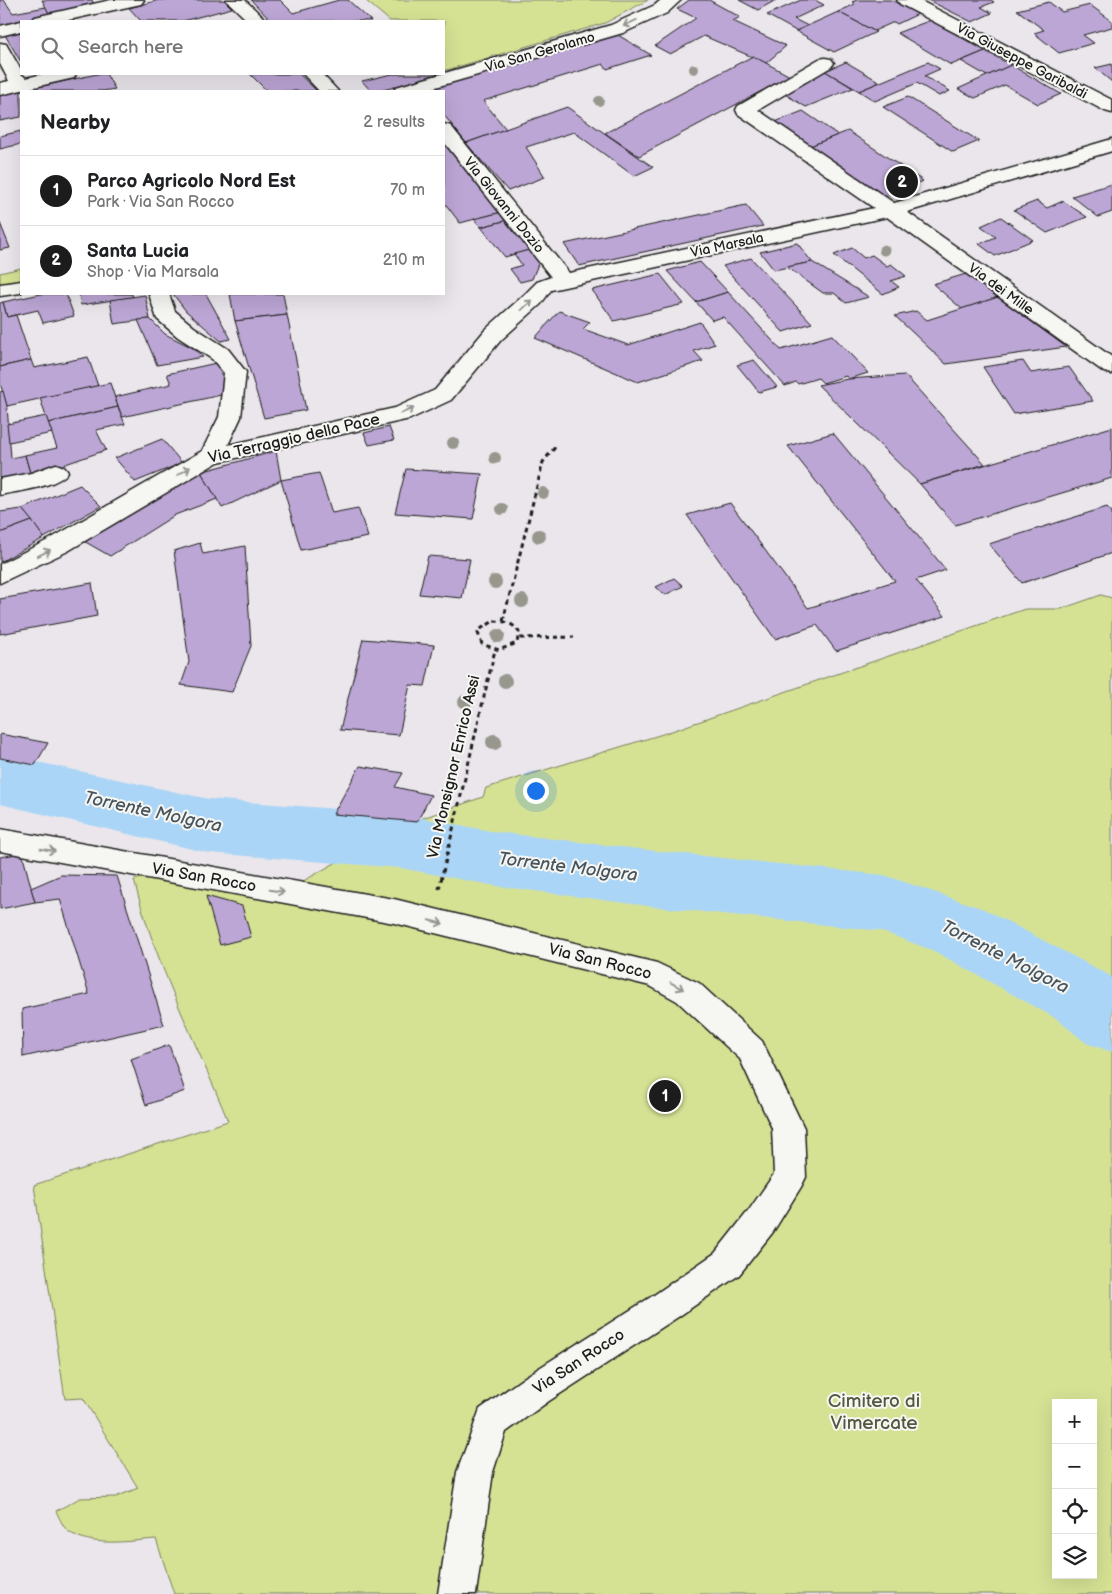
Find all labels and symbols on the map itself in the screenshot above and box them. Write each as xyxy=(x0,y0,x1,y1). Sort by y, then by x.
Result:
one-way arrow xyxy=(623,19,638,29)
street label: Via Giuseppe Garibaldi xyxy=(954,19,1090,103)
street label: Via San Gerolamo xyxy=(483,28,597,76)
street label: Via Giovanni Dozio xyxy=(460,154,548,256)
pin: 2 xyxy=(886,163,918,201)
street label: Via Marsala xyxy=(689,229,765,261)
street label: Via dei Mille xyxy=(965,260,1037,318)
one-way arrow xyxy=(520,299,533,311)
one-way arrow xyxy=(399,406,414,415)
street label: Via Terraggio della Pace xyxy=(206,410,382,468)
one-way arrow xyxy=(177,466,191,476)
one-way arrow xyxy=(36,548,51,558)
street label: Via Monsignor Enrico Assi xyxy=(424,673,484,861)
your location xyxy=(523,778,549,804)
water label: Torrente Molgora xyxy=(82,787,224,837)
one-way arrow xyxy=(39,845,55,855)
water label: Torrente Molgora xyxy=(497,848,639,886)
street label: Via San Rocco xyxy=(150,859,258,897)
one-way arrow xyxy=(268,886,284,896)
water label: Torrente Molgora xyxy=(938,916,1072,998)
one-way arrow xyxy=(428,918,444,927)
street label: Via San Rocco xyxy=(547,940,653,984)
one-way arrow xyxy=(669,982,684,991)
pin: 1 xyxy=(649,1077,681,1115)
street label: Via San Rocco xyxy=(530,1325,628,1399)
park label: Cimitero di Vimercate xyxy=(828,1390,920,1435)

